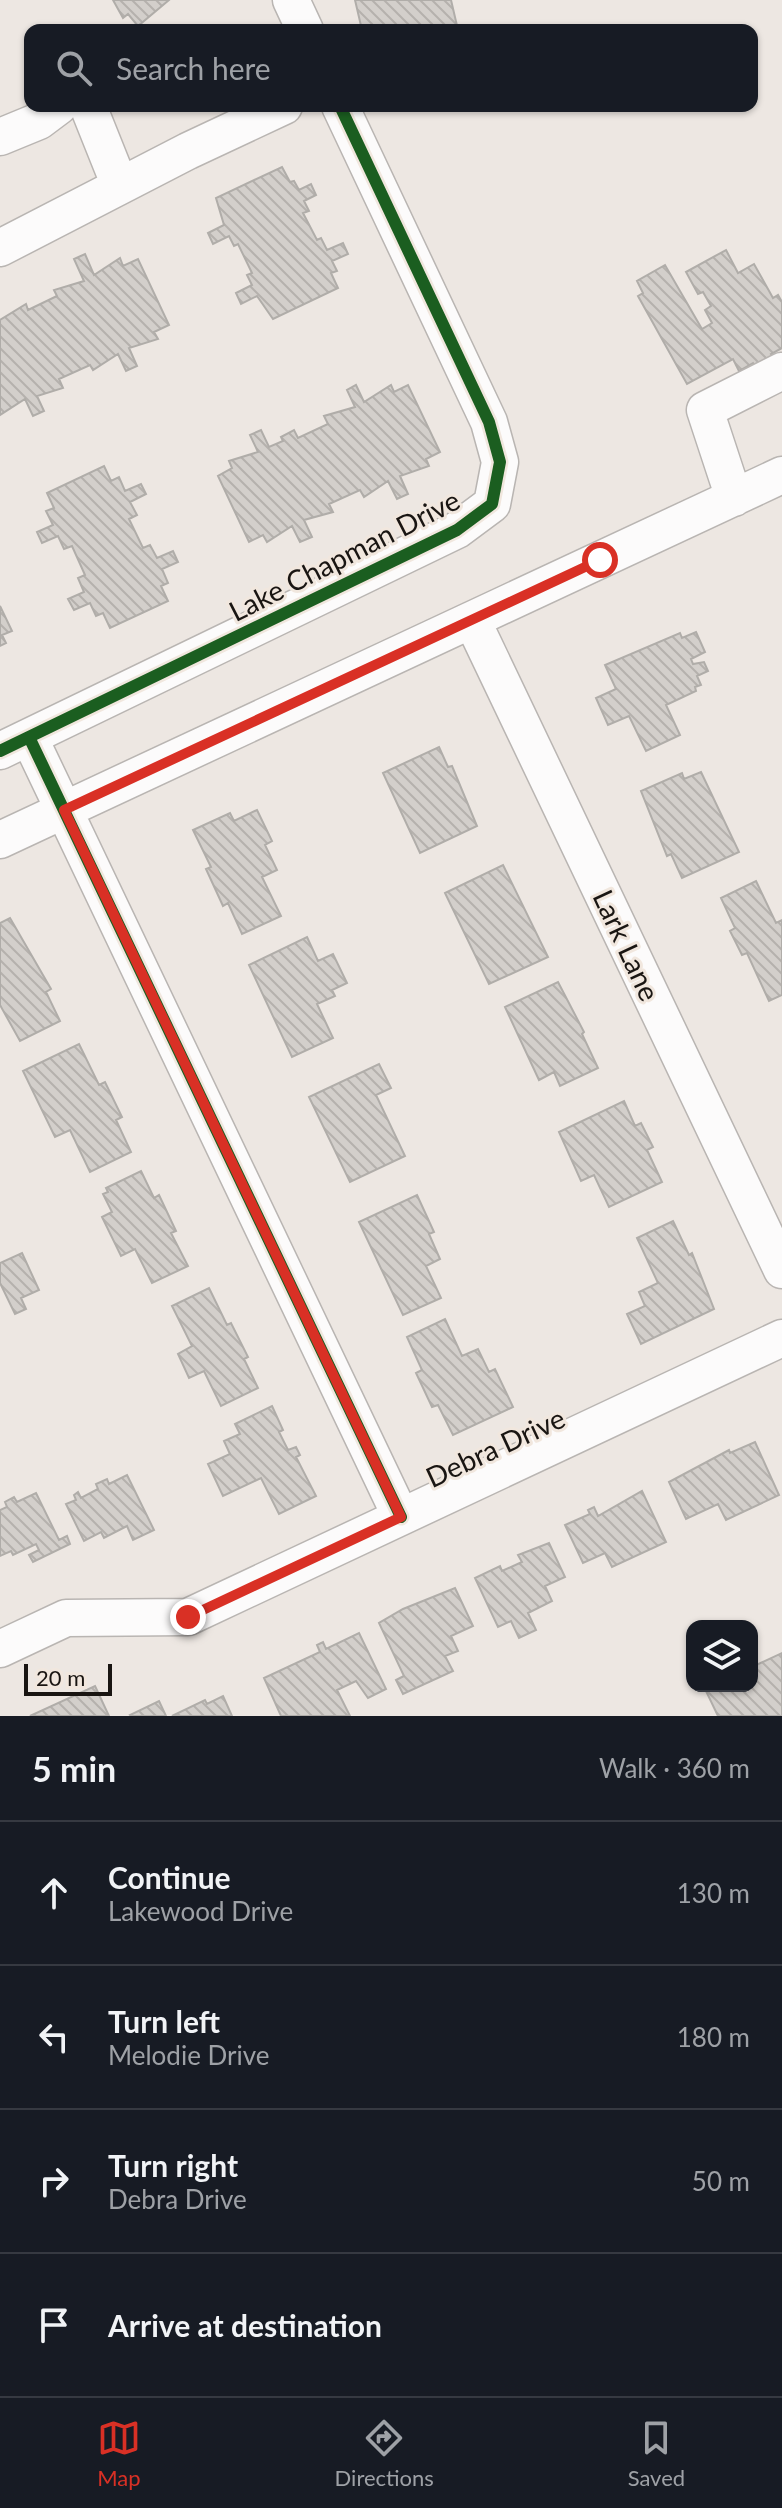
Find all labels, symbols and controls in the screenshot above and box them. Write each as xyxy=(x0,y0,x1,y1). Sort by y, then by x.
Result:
search box xyxy=(24,24,758,112)
icon: search xyxy=(52,46,96,90)
text: Search here xyxy=(116,50,271,86)
street label: Lake Chapman Drive xyxy=(223,482,465,628)
route start xyxy=(582,542,618,578)
street label: Lark Lane xyxy=(587,884,667,1006)
street label: Debra Drive xyxy=(420,1400,570,1494)
route end xyxy=(170,1599,206,1635)
map controls xyxy=(686,1620,758,1692)
button: layers xyxy=(686,1620,758,1692)
scale bar xyxy=(24,1660,112,1696)
text: 20 m xyxy=(36,1664,85,1691)
text: 5 min xyxy=(32,1748,116,1789)
text: Walk · 360 m xyxy=(599,1752,750,1784)
text: Continue xyxy=(108,1859,231,1895)
icon: ahead xyxy=(32,1871,76,1915)
text: 130 m xyxy=(677,1877,750,1909)
text: Lakewood Drive xyxy=(108,1895,293,1927)
text: Turn left xyxy=(108,2003,220,2039)
icon: left xyxy=(32,2015,76,2059)
text: 180 m xyxy=(677,2021,750,2053)
text: Melodie Drive xyxy=(108,2039,270,2071)
text: Turn right xyxy=(108,2147,238,2183)
icon: right xyxy=(32,2159,76,2203)
text: 50 m xyxy=(692,2165,750,2197)
text: Debra Drive xyxy=(108,2183,247,2215)
icon: arrive xyxy=(32,2303,76,2347)
text: Arrive at destination xyxy=(108,2307,382,2343)
tab: Map xyxy=(97,2416,141,2491)
tab: Directions xyxy=(335,2416,434,2491)
tab: Saved xyxy=(628,2416,685,2491)

